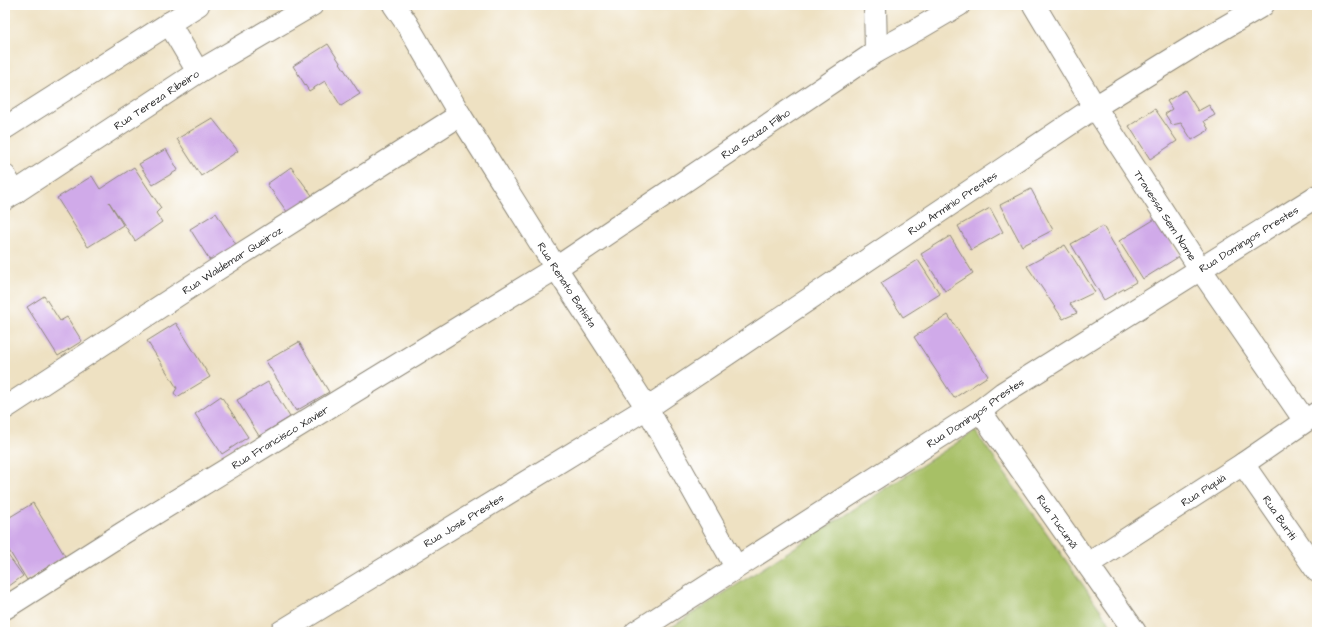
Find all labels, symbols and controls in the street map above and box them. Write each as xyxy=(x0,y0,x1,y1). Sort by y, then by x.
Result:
street label: Rua Tereza Ribeiro xyxy=(111,66,203,133)
street label: Rua Souza Filho xyxy=(718,105,794,163)
street label: Rua Arminio Prestes xyxy=(905,167,1001,239)
street label: Travessa Sem Nome xyxy=(1130,167,1200,264)
street label: Rua Domingos Prestes xyxy=(1196,202,1302,276)
street label: Rua Waldemar Queiroz xyxy=(179,223,286,298)
street label: Rua Renato Batista xyxy=(534,240,600,331)
street label: Rua Domingos Prestes xyxy=(924,374,1027,451)
street label: Rua Francisco Xavier xyxy=(229,402,332,473)
street label: Rua Piquiá xyxy=(1178,470,1229,510)
street label: Rua José Prestes xyxy=(421,490,507,551)
street label: Rua Tucumã xyxy=(1033,492,1081,552)
street label: Rua Buriti xyxy=(1259,493,1300,543)

